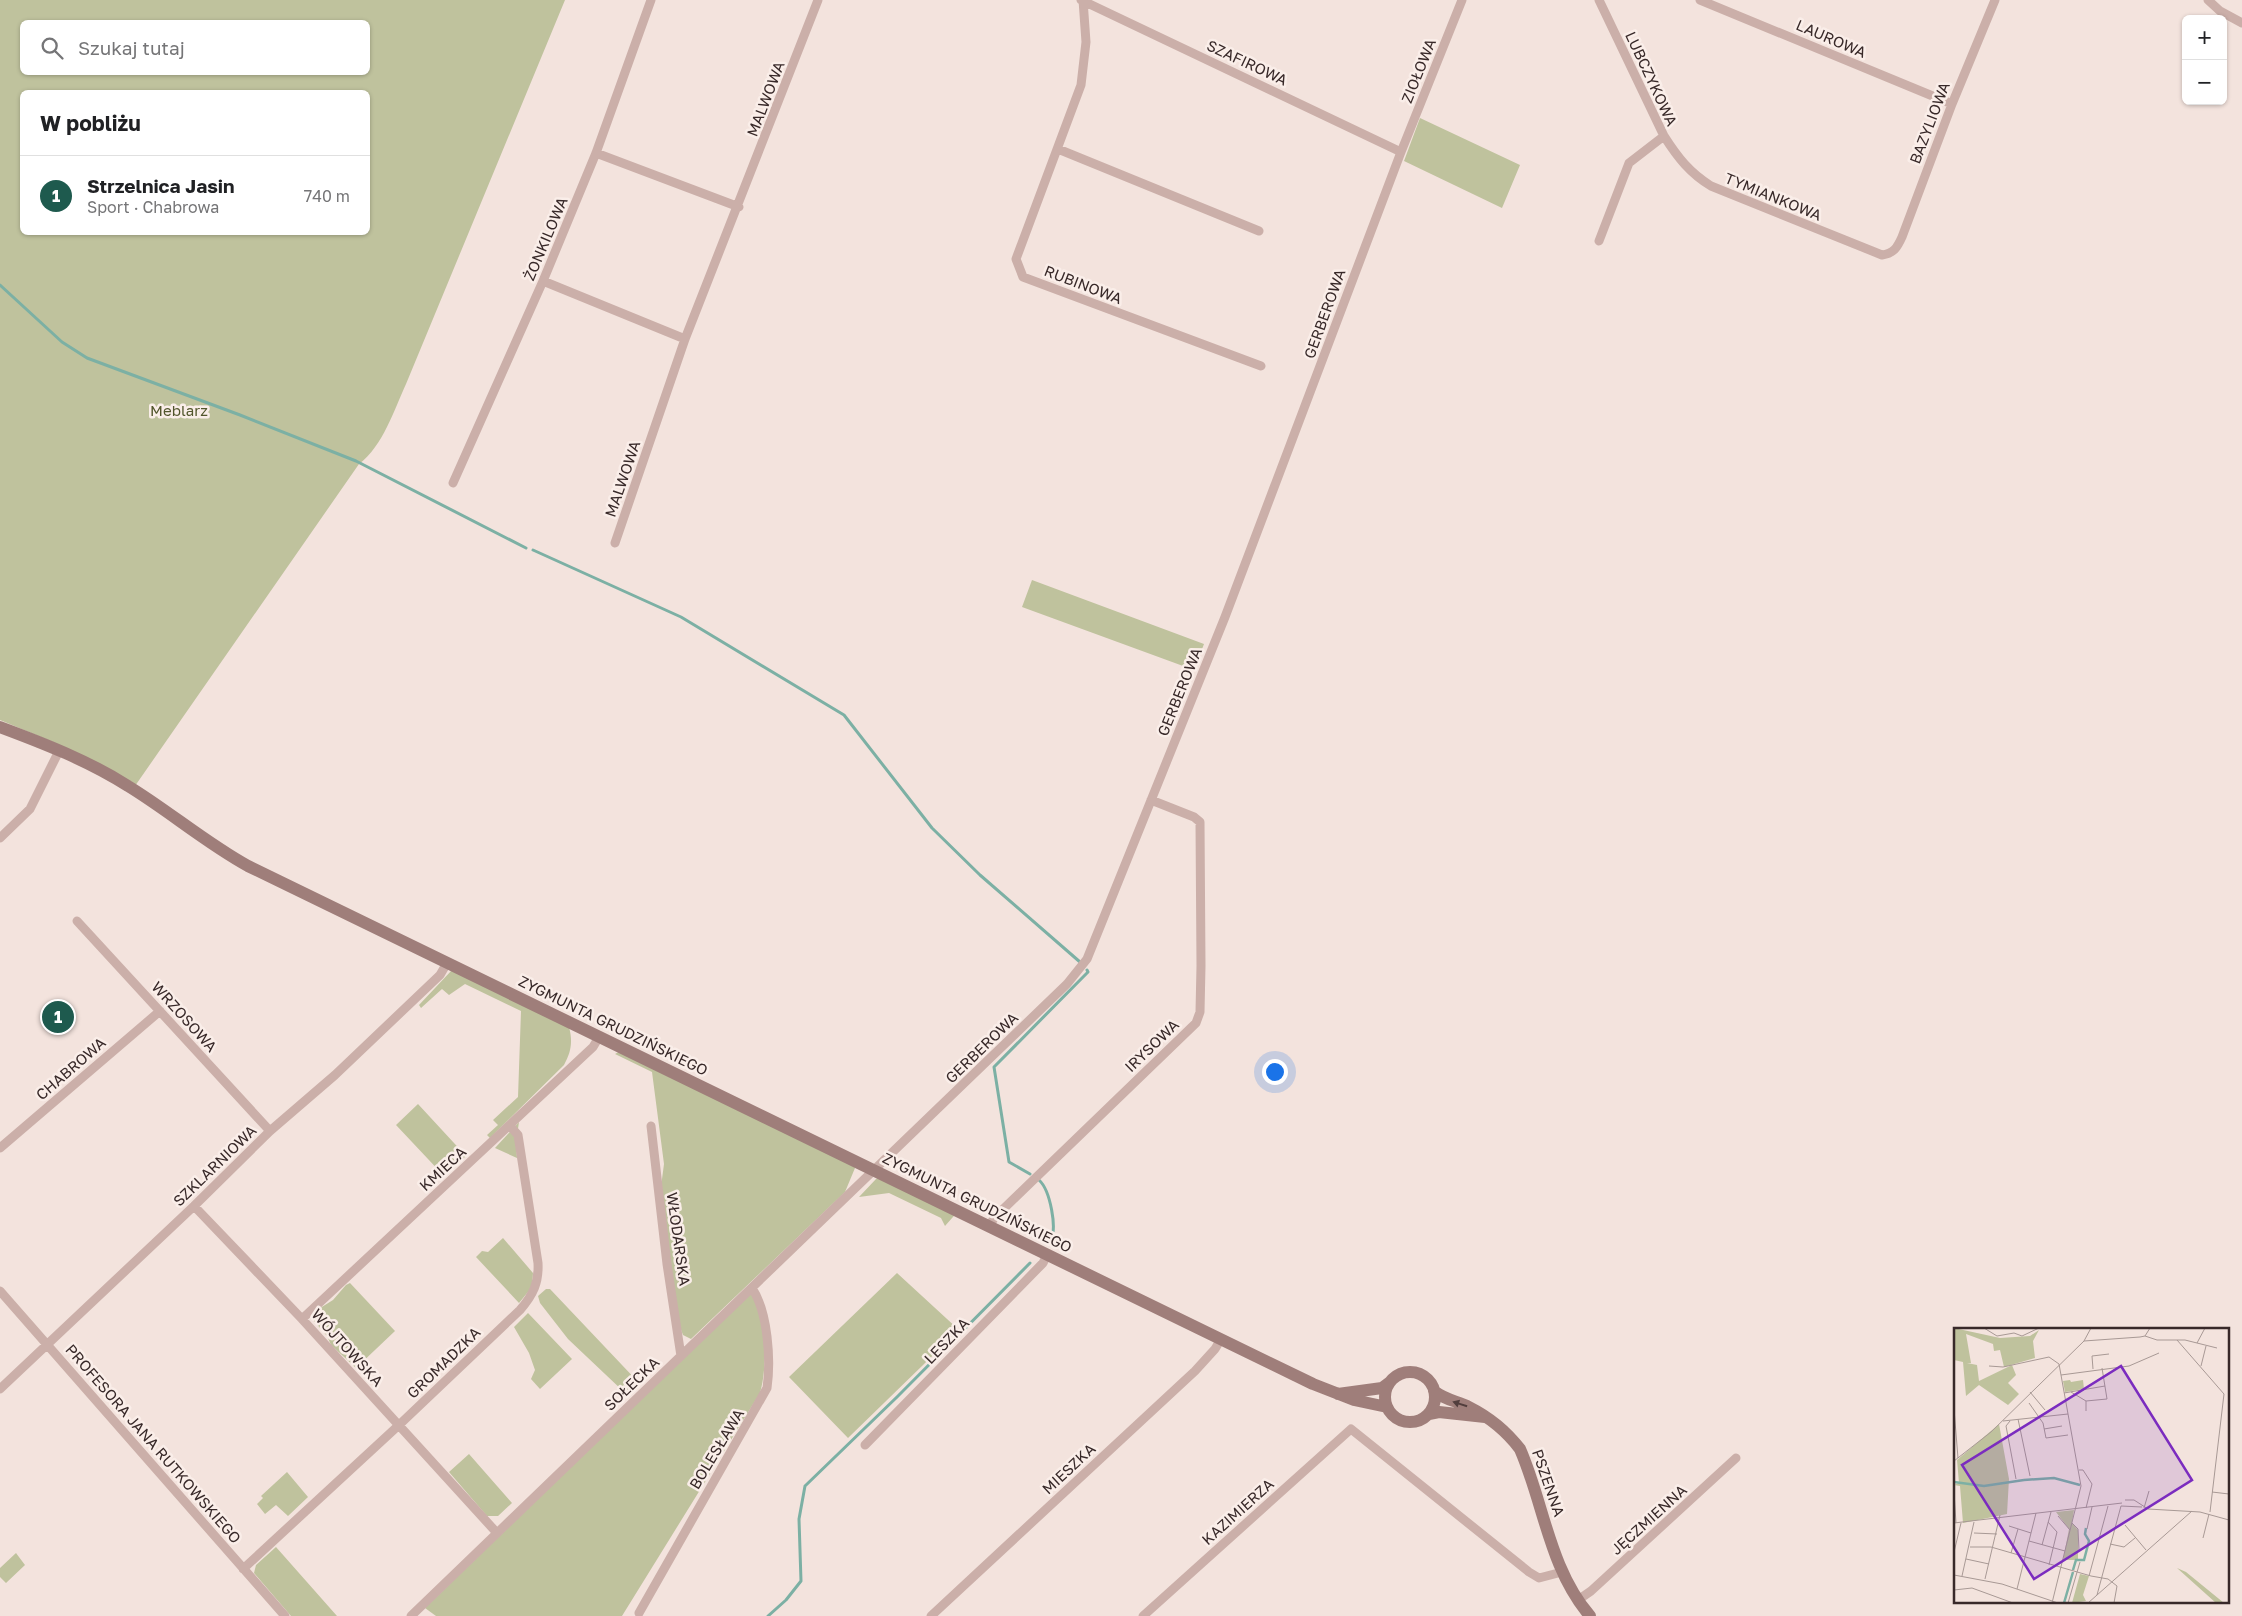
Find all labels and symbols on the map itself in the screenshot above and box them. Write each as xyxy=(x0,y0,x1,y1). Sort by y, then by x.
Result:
street label: LAUROWA xyxy=(1794,15,1869,61)
street label: LUBCZYKOWA xyxy=(1622,28,1682,129)
street label: SZAFIROWA xyxy=(1204,36,1291,89)
street label: ZIOŁOWA xyxy=(1397,36,1439,105)
street label: MALWOWA xyxy=(742,58,788,139)
street label: BAZYLIOWA xyxy=(1905,79,1953,166)
street label: TYMIANKOWA xyxy=(1722,168,1824,224)
street label: ŻONKILOWA xyxy=(519,194,571,283)
street label: RUBINOWA xyxy=(1042,261,1125,307)
street label: GERBEROWA xyxy=(1300,266,1349,361)
park label: Meblarz xyxy=(150,401,208,419)
street label: MALWOWA xyxy=(601,438,643,519)
street label: GERBEROWA xyxy=(1153,645,1205,738)
street label: ZYGMUNTA GRUDZIŃSKIEGO xyxy=(516,971,711,1079)
street label: WRZOSOWA xyxy=(148,977,221,1055)
pin: 1 xyxy=(42,998,74,1036)
street label: GERBEROWA xyxy=(941,1008,1021,1086)
street label: IRYSOWA xyxy=(1121,1015,1182,1075)
street label: CHABROWA xyxy=(32,1033,109,1103)
your location xyxy=(1262,1059,1288,1085)
street label: SZKLARNIOWA xyxy=(169,1121,260,1209)
street label: KMIECA xyxy=(415,1142,469,1194)
street label: ZYGMUNTA GRUDZIŃSKIEGO xyxy=(880,1148,1075,1256)
street label: WŁODARSKA xyxy=(664,1191,694,1287)
street label: WÓJTOWSKA xyxy=(308,1305,387,1390)
street label: LESZKA xyxy=(920,1314,973,1367)
street label: GROMADZKA xyxy=(403,1323,484,1402)
inset map xyxy=(1954,1328,2230,1604)
street label: PROFESORA JANA RUTKOWSKIEGO xyxy=(62,1340,245,1547)
street label: SOŁECKA xyxy=(600,1353,663,1414)
one-way arrow xyxy=(1452,1399,1467,1407)
street label: BOLESŁAWA xyxy=(685,1405,747,1492)
street label: MIESZKA xyxy=(1038,1439,1099,1497)
street label: PSZENNA xyxy=(1529,1447,1569,1519)
street label: KAZIMIERZA xyxy=(1198,1474,1277,1548)
street label: JĘCZMIENNA xyxy=(1607,1480,1690,1558)

